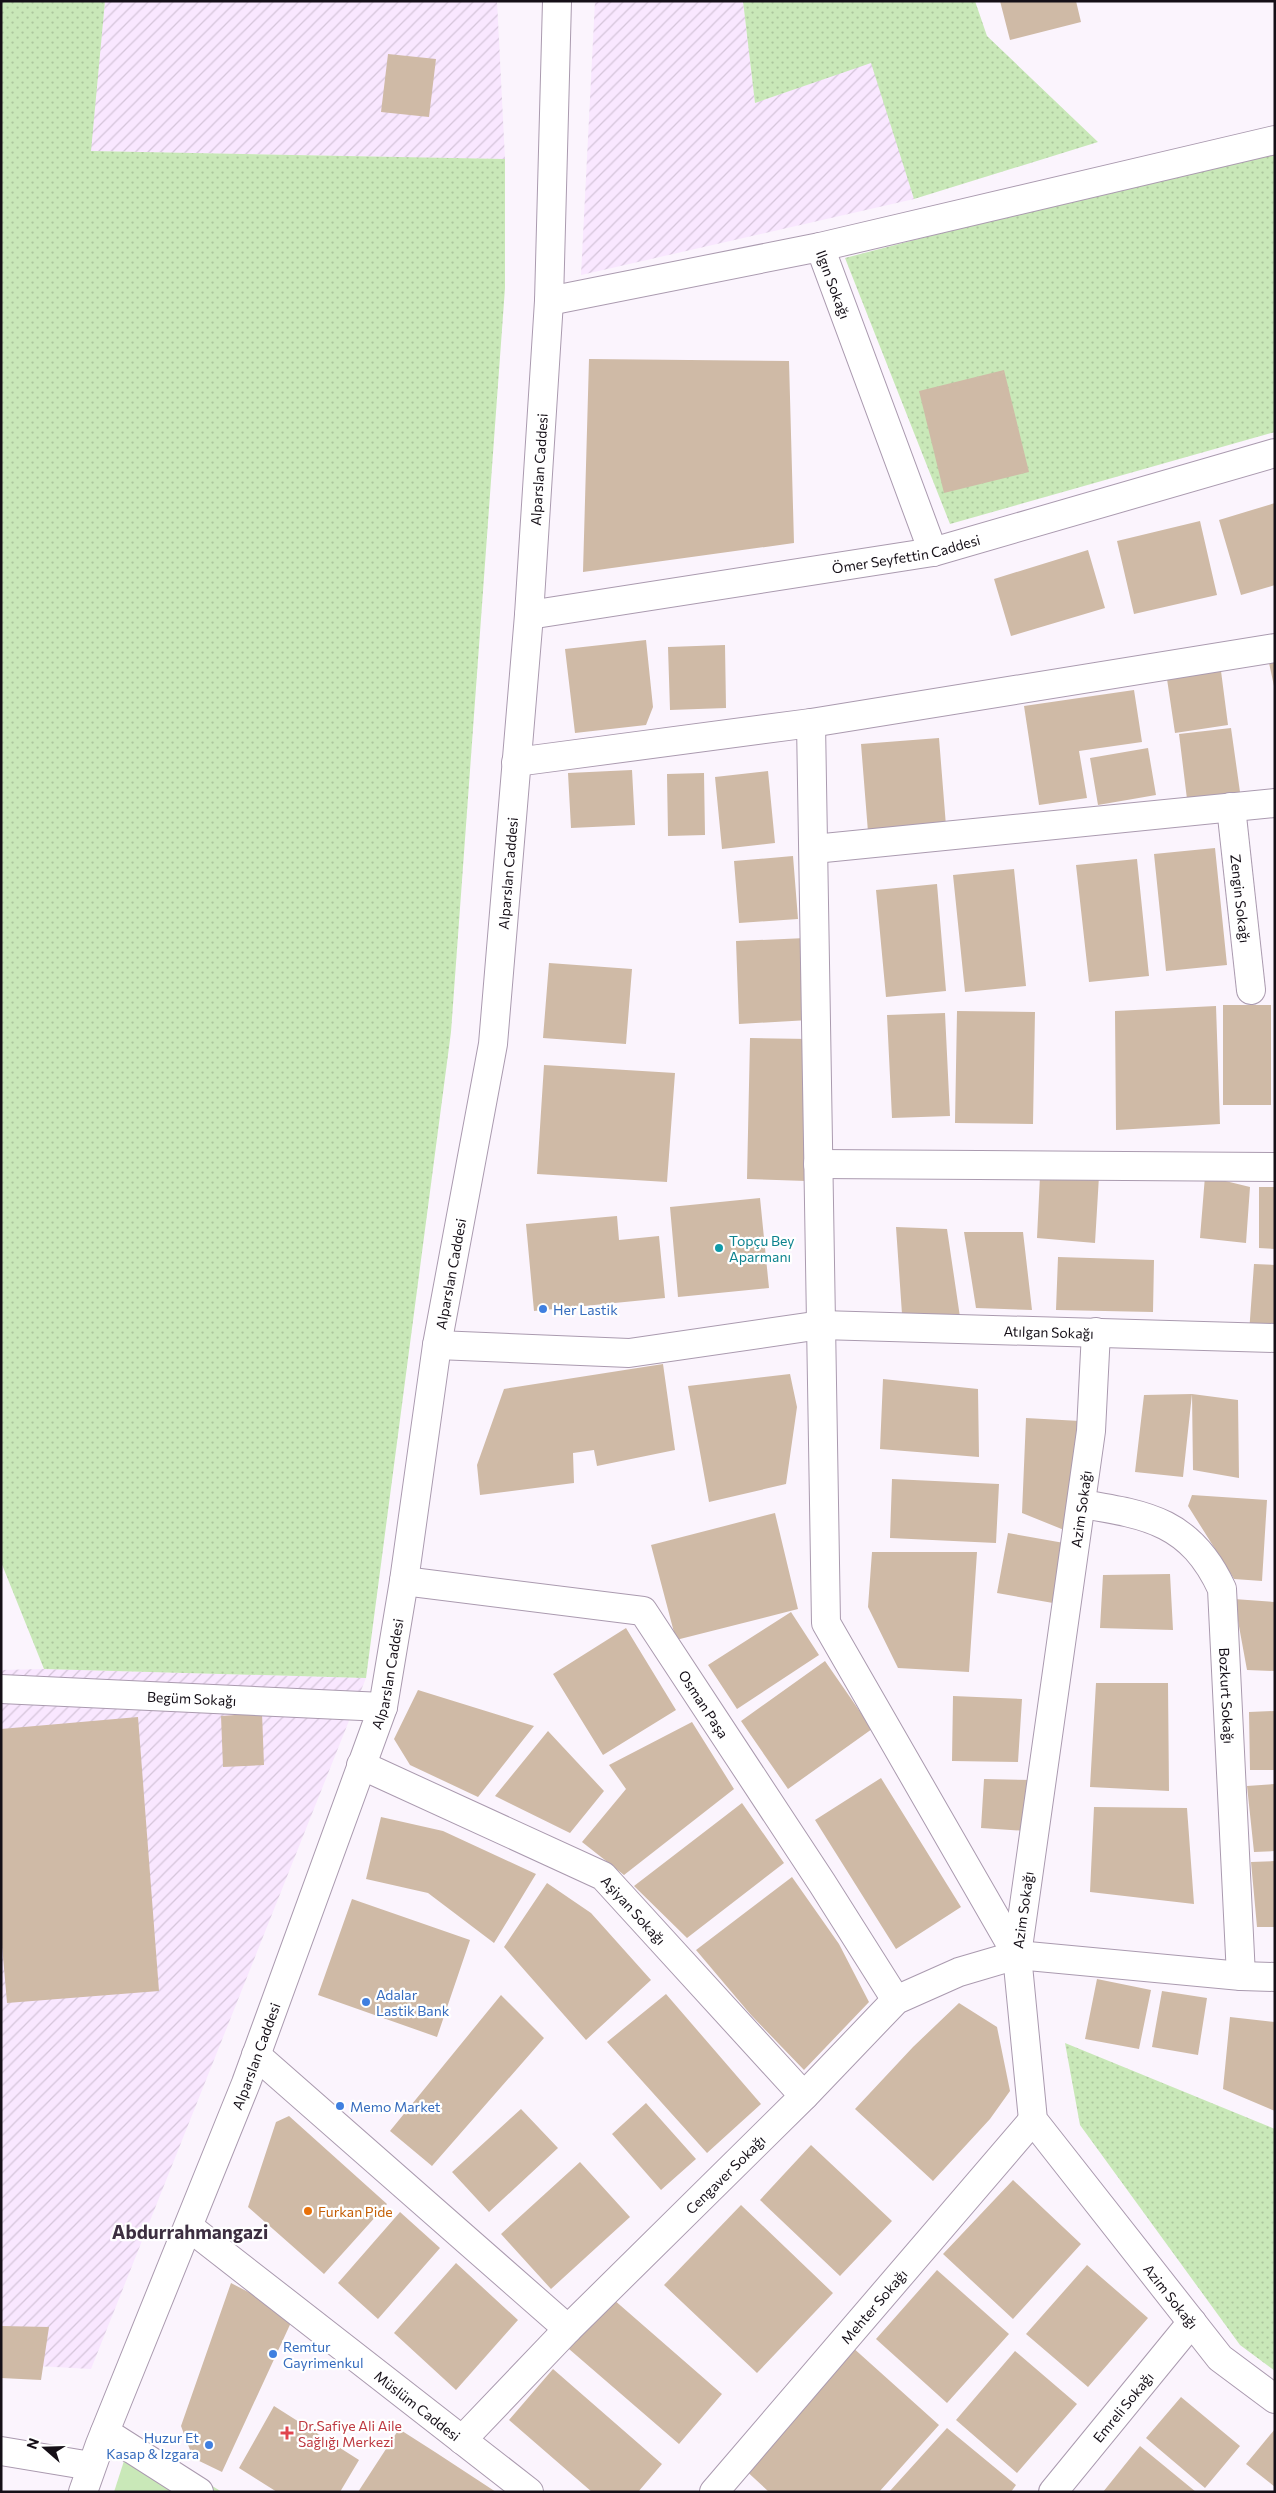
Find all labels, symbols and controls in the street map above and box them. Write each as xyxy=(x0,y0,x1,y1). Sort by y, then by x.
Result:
street label: Ilgın Sokağı xyxy=(813,247,854,321)
street label: Alparslan Caddesi xyxy=(526,413,550,526)
street label: Ömer Seyfettin Caddesi xyxy=(831,530,982,576)
street label: Alparslan Caddesi xyxy=(494,816,521,930)
street label: Zengin Sokağı xyxy=(1228,853,1254,944)
street label: Alparslan Caddesi xyxy=(432,1217,469,1331)
place label: Topçu Bey Aparmanı xyxy=(729,1232,794,1265)
marker: Topçu Bey Aparmanı xyxy=(713,1242,725,1254)
place label: Her Lastik xyxy=(553,1301,618,1318)
marker: Her Lastik xyxy=(537,1303,549,1315)
street label: Atılgan Sokağı xyxy=(1003,1322,1094,1341)
street label: Azim Sokağı xyxy=(1067,1469,1095,1549)
street label: Alparslan Caddesi xyxy=(367,1617,406,1731)
street label: Bozkurt Sokağı xyxy=(1216,1647,1238,1744)
street label: Osman Paşa xyxy=(676,1667,733,1741)
street label: Begüm Sokağı xyxy=(147,1687,237,1709)
street label: Azim Sokağı xyxy=(1009,1870,1037,1950)
street label: Aşiyan Sokağı xyxy=(598,1872,670,1948)
place label: Adalar Lastik Bank xyxy=(376,1986,450,2019)
marker: Adalar Lastik Bank xyxy=(360,1996,372,2008)
street label: Alparslan Caddesi xyxy=(228,2000,283,2112)
place label: Memo Market xyxy=(350,2098,441,2115)
marker: Memo Market xyxy=(334,2100,346,2112)
street label: Cengaver Sokağı xyxy=(682,2131,768,2217)
place label: Furkan Pide xyxy=(318,2203,393,2220)
marker: Furkan Pide xyxy=(302,2205,314,2217)
district label: Abdurrahmangazi xyxy=(112,2220,268,2243)
street label: Azim Sokağı xyxy=(1141,2260,1202,2332)
street label: Mehter Sokağı xyxy=(837,2265,910,2347)
place label: Remtur Gayrimenkul xyxy=(283,2338,363,2371)
marker: Remtur Gayrimenkul xyxy=(267,2348,279,2360)
street label: Müslüm Caddesi xyxy=(371,2366,464,2444)
street label: Emreli Sokağı xyxy=(1089,2368,1156,2445)
place label: Dr.Safiye Ali Aile Sağlığı Merkezi xyxy=(298,2417,402,2450)
north arrow xyxy=(20,2423,70,2473)
marker: Dr.Safiye Ali Aile Sağlığı Merkezi xyxy=(280,2426,294,2440)
place label: Huzur Et Kasap & Izgara xyxy=(106,2429,199,2462)
text: N xyxy=(23,2436,42,2451)
marker: Huzur Et Kasap & Izgara xyxy=(203,2439,215,2451)

